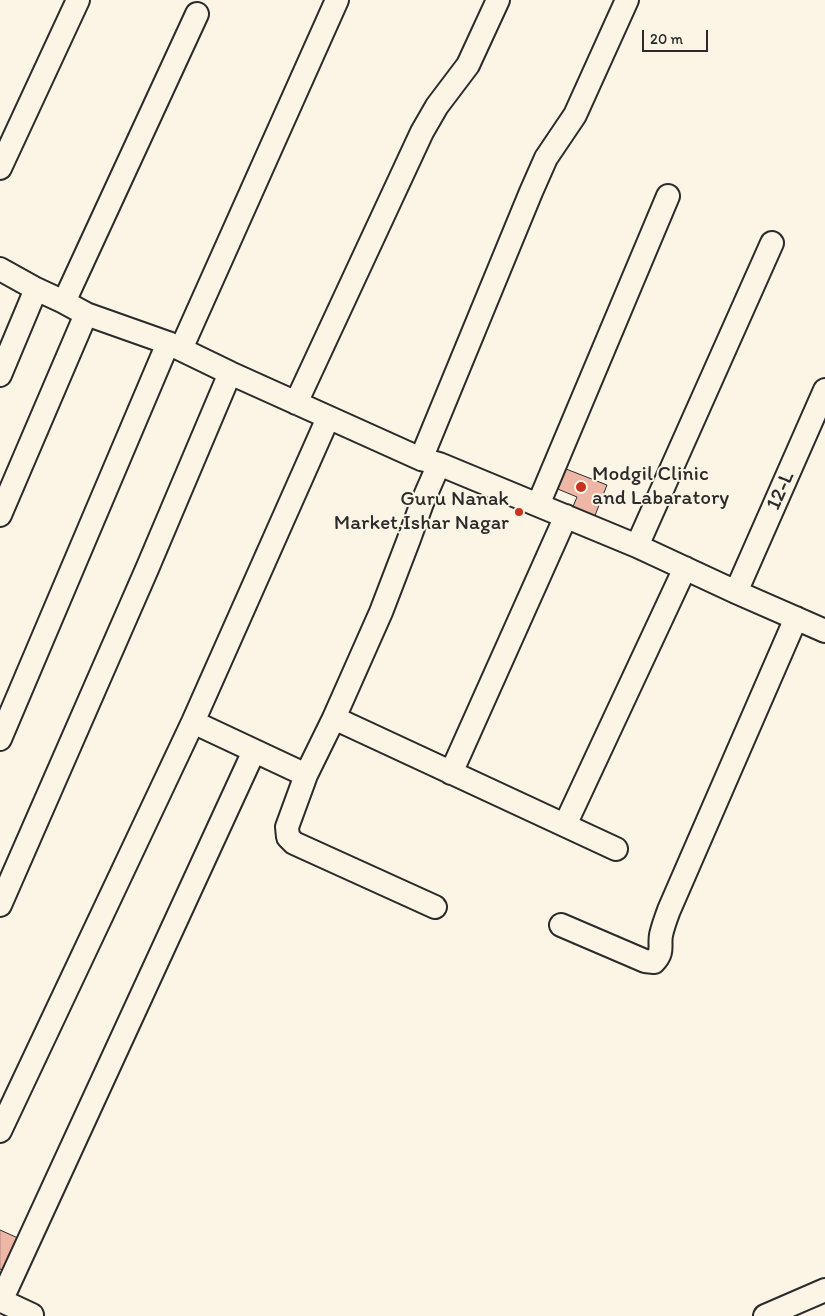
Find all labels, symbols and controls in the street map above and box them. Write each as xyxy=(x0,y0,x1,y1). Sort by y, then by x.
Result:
scale bar xyxy=(645,20,711,52)
text: 20 m xyxy=(650,30,683,48)
place label: Modgil Clinic and Labaratory xyxy=(592,462,729,512)
street label: 12-L xyxy=(761,468,801,514)
marker: Modgil Clinic and Labaratory xyxy=(574,480,588,494)
place label: Guru Nanak Market,Ishar Nagar xyxy=(334,487,509,537)
marker: Guru Nanak Market,Ishar Nagar xyxy=(513,506,525,518)

